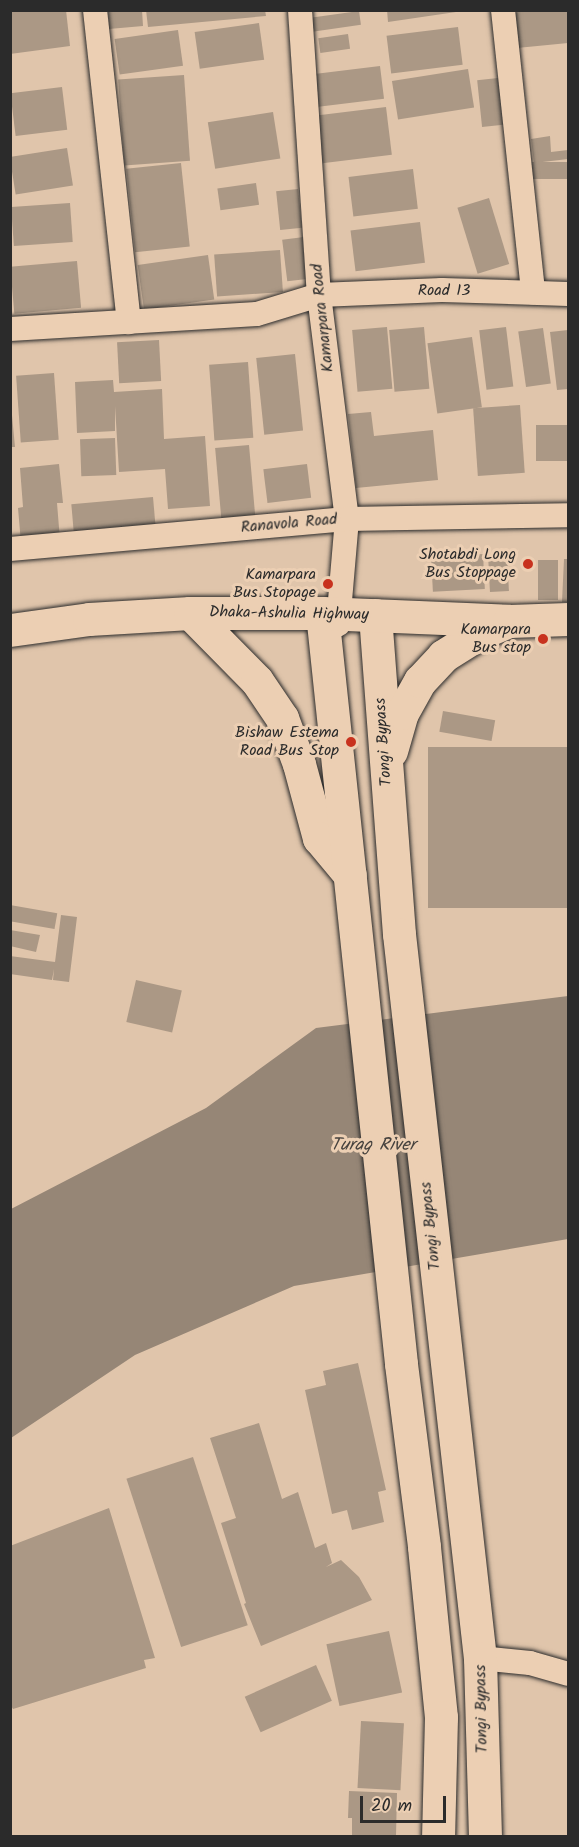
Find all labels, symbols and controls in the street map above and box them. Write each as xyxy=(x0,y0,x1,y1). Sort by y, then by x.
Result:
street label: Kamarpara Road xyxy=(308,263,338,373)
street label: Road 13 xyxy=(418,281,470,301)
street label: Ranavola Road xyxy=(240,510,338,538)
place label: Shotabdi Long Bus Stoppage xyxy=(419,545,516,583)
marker: Shotabdi Long Bus Stoppage xyxy=(521,557,535,571)
place label: Kamarpara Bus Stopage xyxy=(233,565,316,603)
marker: Kamarpara Bus Stopage xyxy=(321,577,335,591)
street label: Dhaka-Ashulia Highway xyxy=(209,603,369,625)
place label: Kamarpara Bus stop xyxy=(461,620,531,658)
marker: Kamarpara Bus stop xyxy=(536,632,550,646)
street label: Tongi Bypass xyxy=(371,697,397,787)
place label: Bishaw Estema Road Bus Stop xyxy=(235,723,339,761)
marker: Bishaw Estema Road Bus Stop xyxy=(344,735,358,749)
water label: Turag River xyxy=(331,1135,415,1157)
street label: Tongi Bypass xyxy=(417,1181,445,1271)
street label: Tongi Bypass xyxy=(472,1665,492,1753)
scale bar xyxy=(363,1784,448,1822)
text: 20 m xyxy=(371,1792,412,1821)

